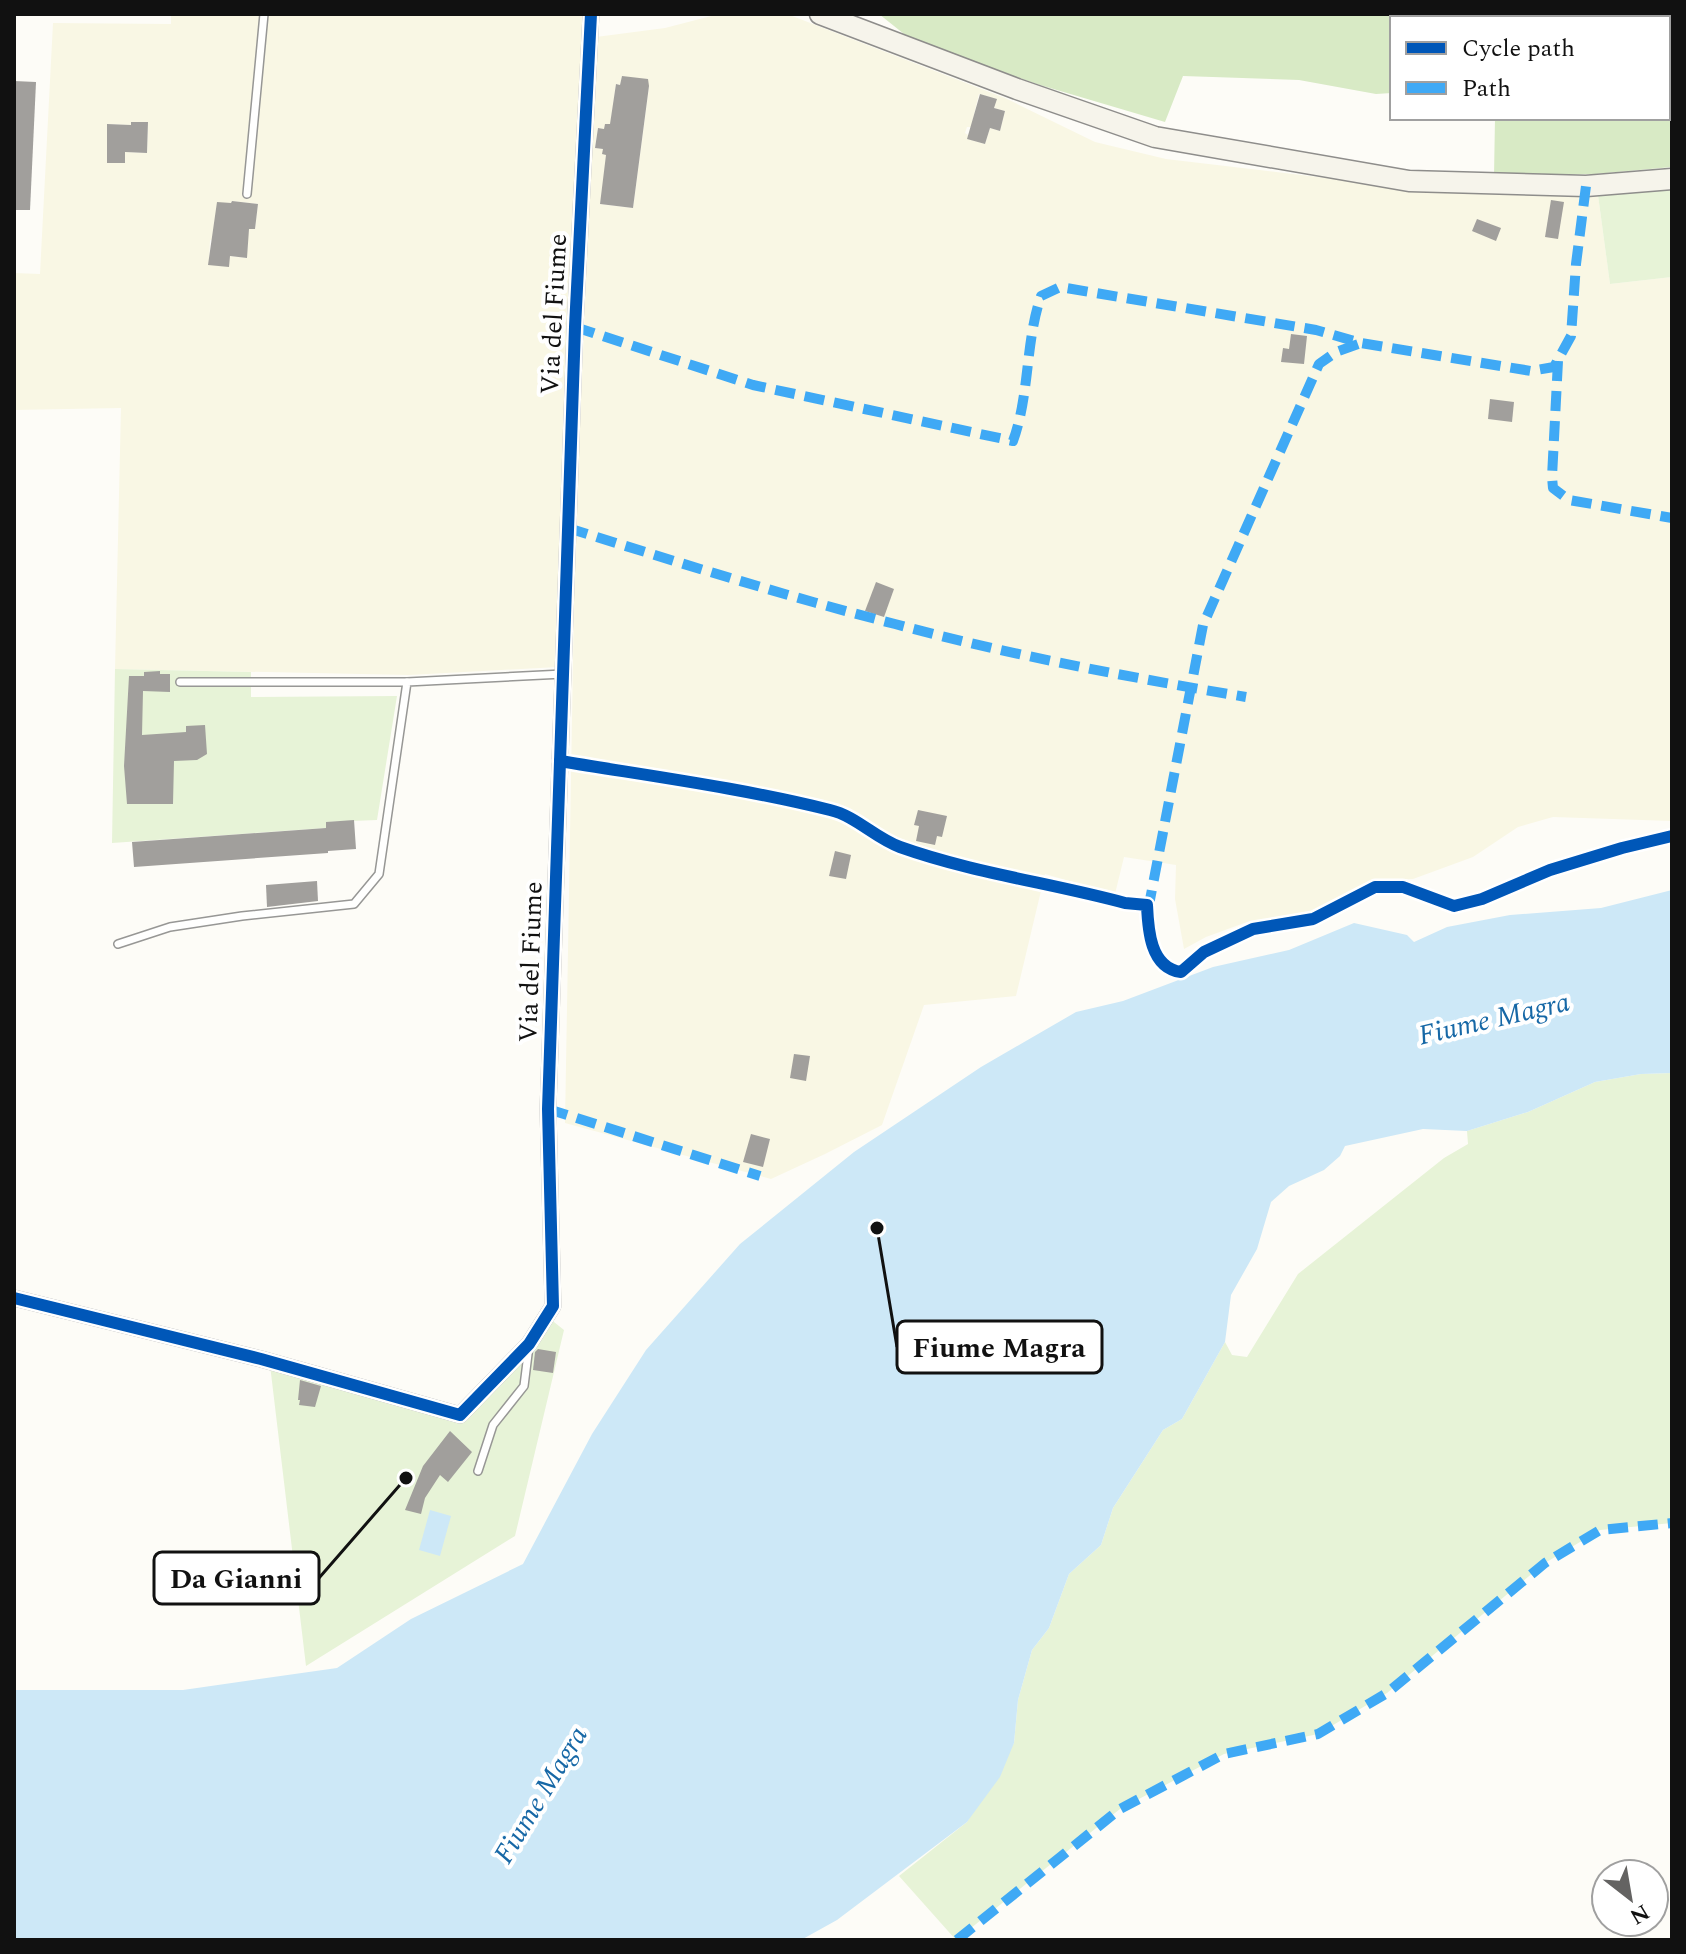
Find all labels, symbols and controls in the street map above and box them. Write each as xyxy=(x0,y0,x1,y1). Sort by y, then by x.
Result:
legend xyxy=(1390,16,1670,120)
text: Cycle path xyxy=(1462,31,1575,67)
text: Path xyxy=(1462,71,1511,107)
street label: Via del Fiume xyxy=(530,232,578,396)
street label: Via del Fiume xyxy=(508,881,554,1043)
water label: Fiume Magra xyxy=(1414,981,1574,1057)
callout: Fiume Magra xyxy=(897,1321,1102,1373)
text: Fiume Magra xyxy=(912,1327,1086,1370)
callout: Da Gianni xyxy=(154,1552,319,1604)
text: Da Gianni xyxy=(170,1558,302,1601)
water label: Fiume Magra xyxy=(483,1718,599,1872)
north arrow xyxy=(1590,1858,1670,1938)
text: N xyxy=(1623,1895,1656,1933)

